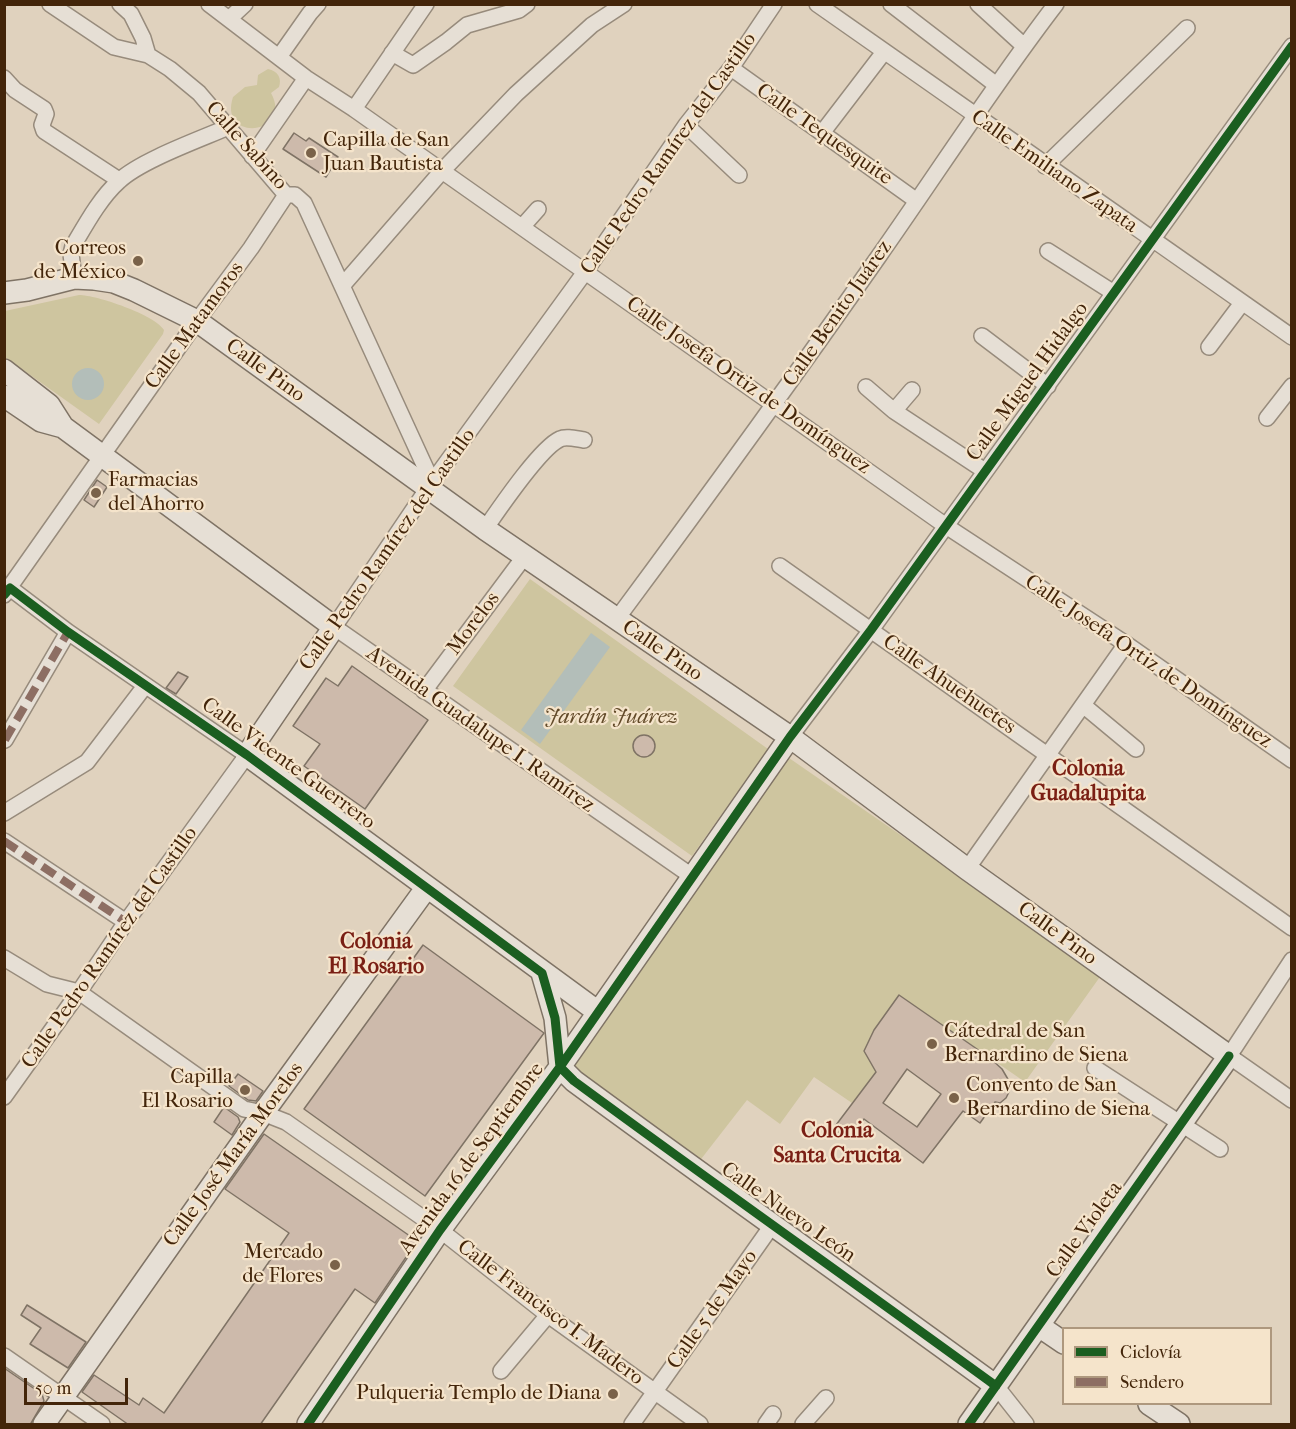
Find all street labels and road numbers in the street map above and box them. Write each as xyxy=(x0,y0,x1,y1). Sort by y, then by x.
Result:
street label: Calle Pedro Ramírez del Castillo xyxy=(576,28,762,280)
street label: Calle Tequesquite xyxy=(751,79,897,191)
street label: Calle Sabino xyxy=(200,96,292,196)
street label: Calle Emiliano Zapata xyxy=(966,105,1142,239)
street label: Calle Benito Juárez xyxy=(778,236,898,392)
street label: Calle Matamoros xyxy=(140,257,250,395)
street label: Calle Josefa Ortiz de Domínguez xyxy=(621,292,875,480)
street label: Calle Miguel Hidalgo xyxy=(962,297,1094,467)
street label: Calle Pino xyxy=(220,334,310,408)
street label: Calle Pedro Ramírez del Castillo xyxy=(295,424,481,676)
street label: Calle Josefa Ortiz de Domínguez xyxy=(1020,570,1276,754)
street label: Morelos xyxy=(442,587,506,661)
street label: Calle Pino xyxy=(617,615,707,687)
street label: Calle Ahuehuetes xyxy=(878,630,1020,740)
street label: Avenida Guadalupe I. Ramírez xyxy=(361,641,599,819)
street label: Calle Vicente Guerrero xyxy=(196,693,380,835)
street label: Calle Pedro Ramírez del Castillo xyxy=(17,822,203,1074)
street label: Calle Pino xyxy=(1012,897,1102,971)
street label: Calle José María Morelos xyxy=(159,1058,309,1252)
street label: Avenida 16 de Septiembre xyxy=(394,1058,550,1260)
street label: Calle Nuevo León xyxy=(716,1157,860,1269)
street label: Calle Violeta xyxy=(1041,1177,1129,1283)
street label: Calle Francisco I. Madero xyxy=(452,1235,648,1391)
street label: Calle 5 de Mayo xyxy=(662,1245,764,1375)

